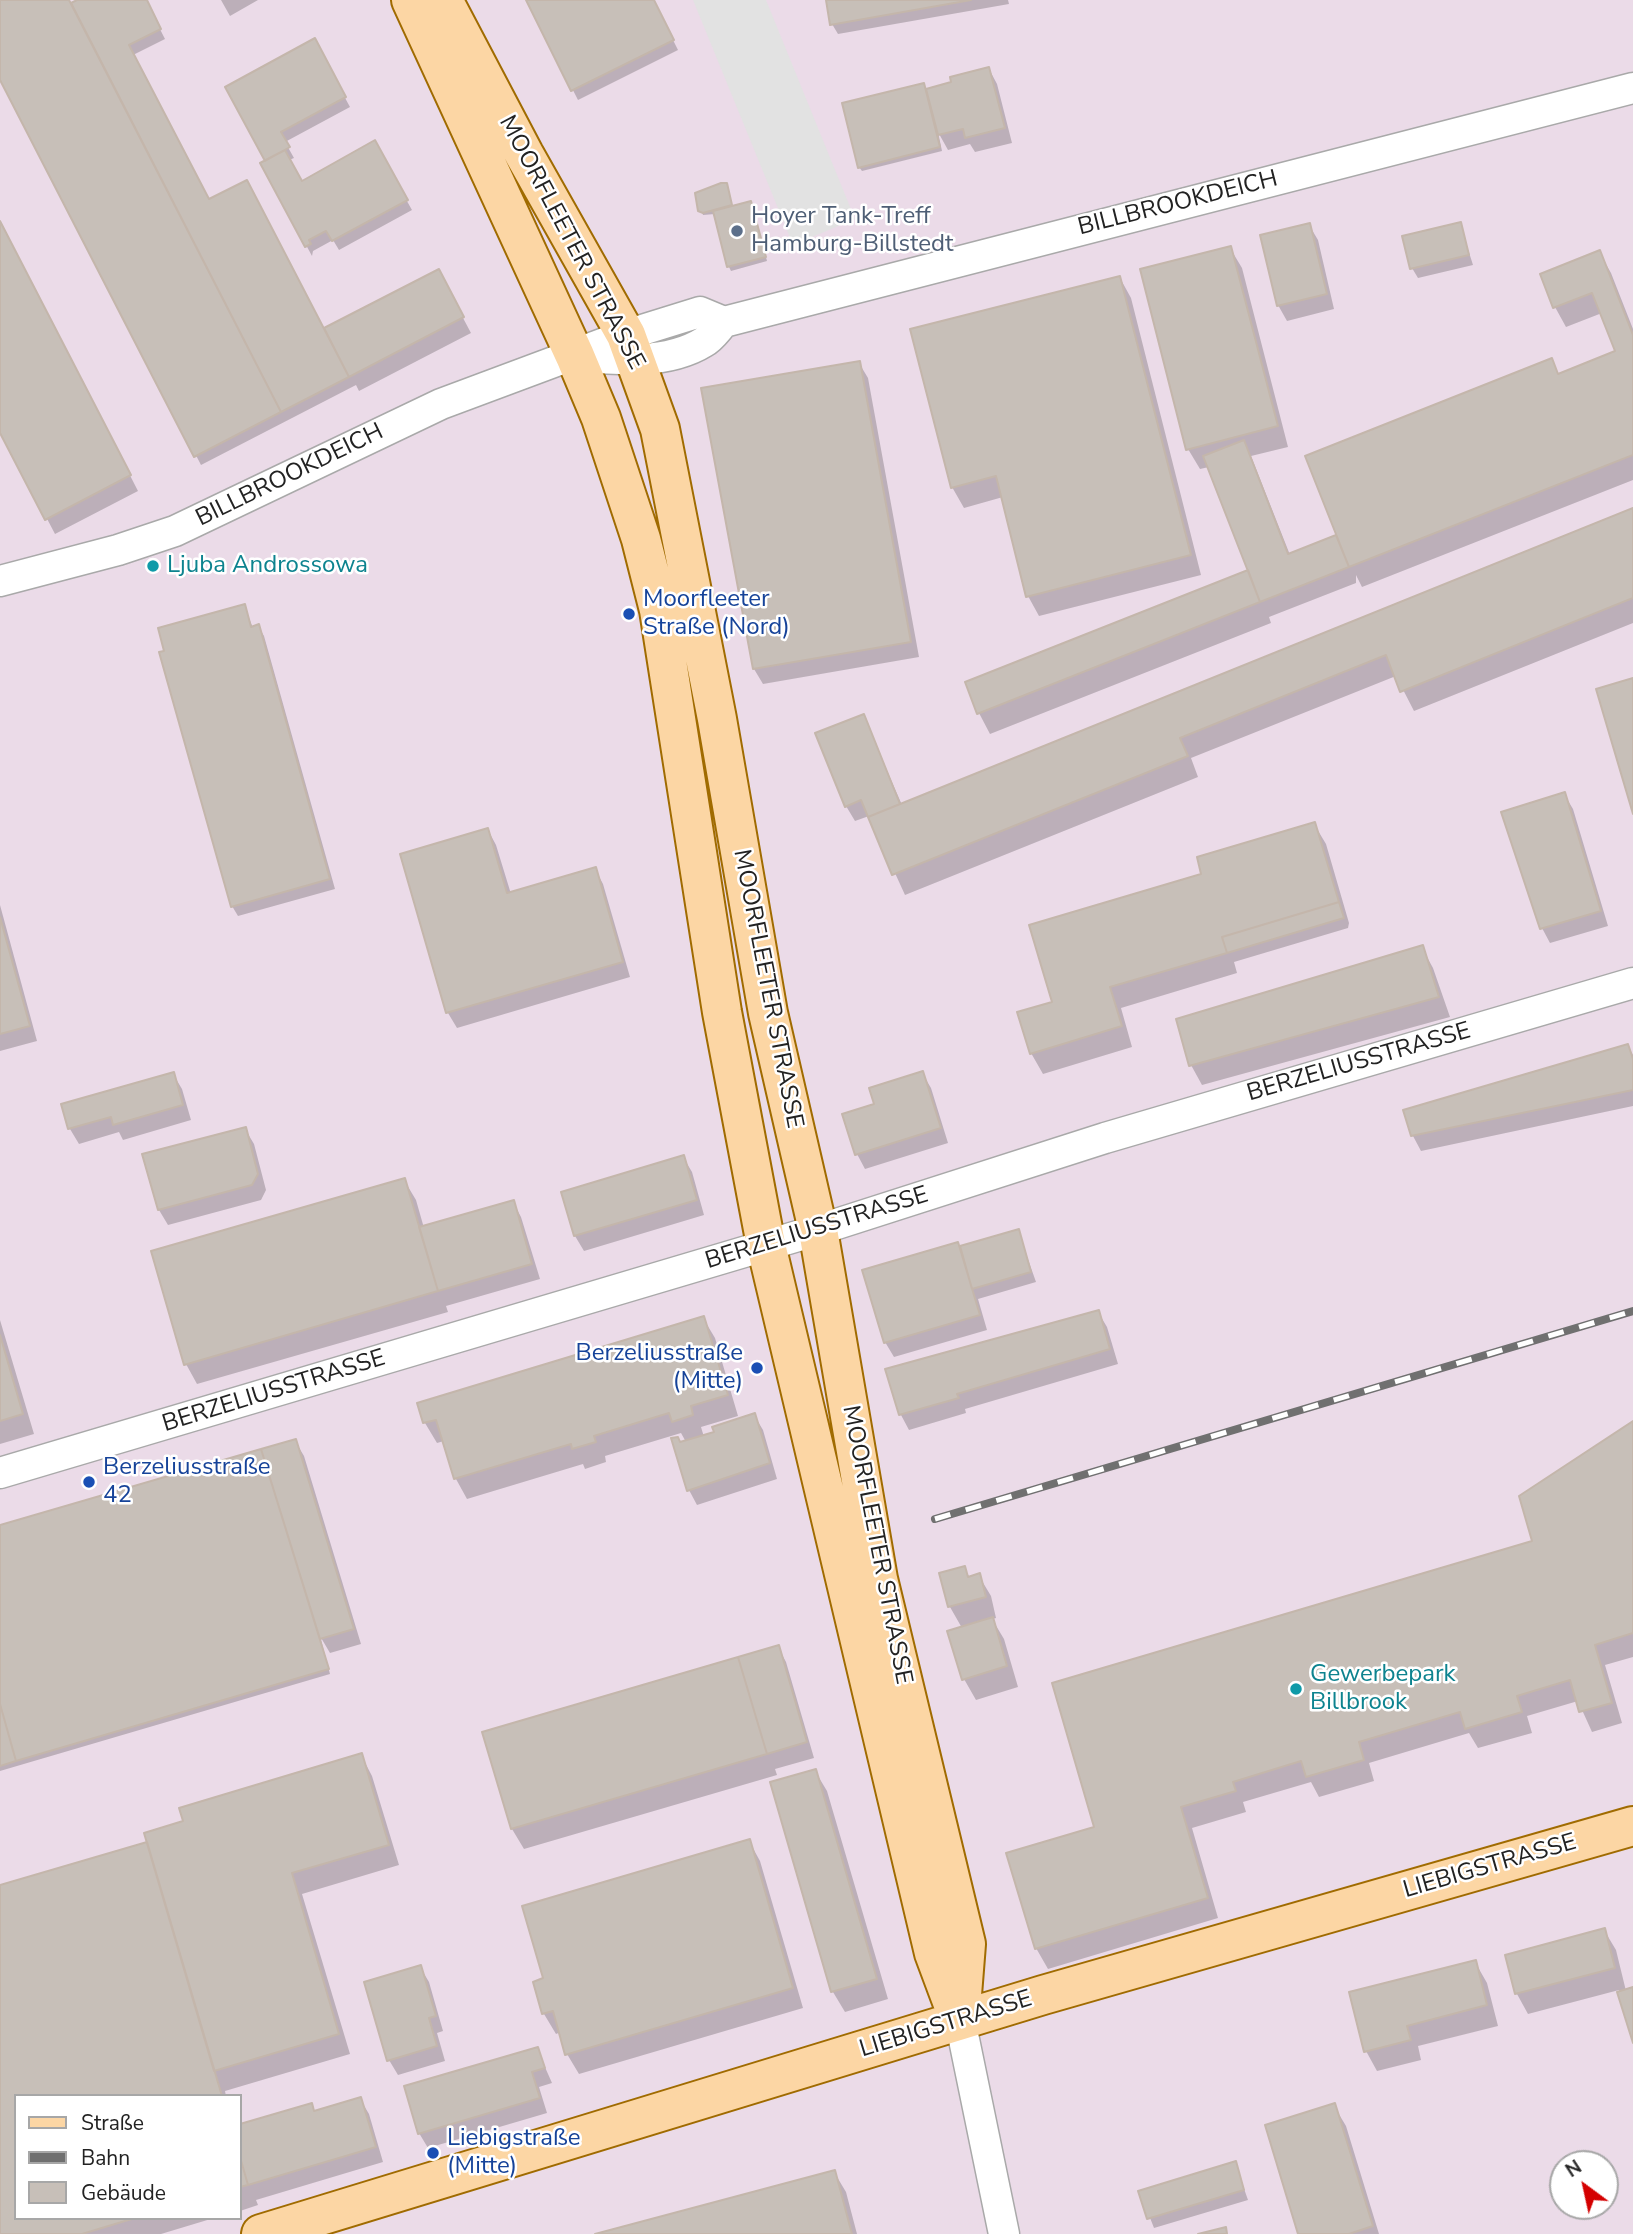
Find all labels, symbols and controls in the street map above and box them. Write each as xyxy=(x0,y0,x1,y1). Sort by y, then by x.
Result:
street label: MOORFLEETER STRASSE xyxy=(492,111,650,375)
street label: BILLBROOKDEICH xyxy=(1075,165,1281,243)
place label: Hoyer Tank-Treff Hamburg-Billstedt xyxy=(751,203,953,259)
marker: Hoyer Tank-Treff Hamburg-Billstedt xyxy=(729,223,745,239)
street label: BILLBROOKDEICH xyxy=(192,418,388,534)
place label: Ljuba Androssowa xyxy=(167,552,368,580)
marker: Ljuba Androssowa xyxy=(145,558,161,574)
place label: Moorfleeter Straße (Nord) xyxy=(643,586,790,642)
marker: Moorfleeter Straße (Nord) xyxy=(621,606,637,622)
street label: MOORFLEETER STRASSE xyxy=(726,847,808,1131)
street label: BERZELIUSSTRASSE xyxy=(1244,1017,1474,1109)
street label: BERZELIUSSTRASSE xyxy=(702,1181,932,1277)
place label: Berzeliusstraße (Mitte) xyxy=(576,1340,743,1396)
street label: BERZELIUSSTRASSE xyxy=(159,1344,389,1440)
marker: Berzeliusstraße (Mitte) xyxy=(749,1360,765,1376)
street label: MOORFLEETER STRASSE xyxy=(835,1403,917,1687)
place label: Berzeliusstraße 42 xyxy=(103,1454,270,1510)
marker: Berzeliusstraße 42 xyxy=(81,1474,97,1490)
place label: Gewerbepark Billbrook xyxy=(1310,1661,1455,1717)
marker: Gewerbepark Billbrook xyxy=(1288,1681,1304,1697)
street label: LIEBIGSTRASSE xyxy=(1400,1829,1580,1905)
street label: LIEBIGSTRASSE xyxy=(856,1985,1036,2065)
legend xyxy=(14,2094,242,2220)
text: Straße xyxy=(81,2109,144,2137)
place label: Liebigstraße (Mitte) xyxy=(447,2125,581,2181)
text: Bahn xyxy=(81,2144,130,2172)
marker: Liebigstraße (Mitte) xyxy=(425,2145,441,2161)
north arrow xyxy=(1549,2150,1619,2220)
text: N xyxy=(1561,2154,1587,2184)
text: Gebäude xyxy=(81,2179,166,2207)

